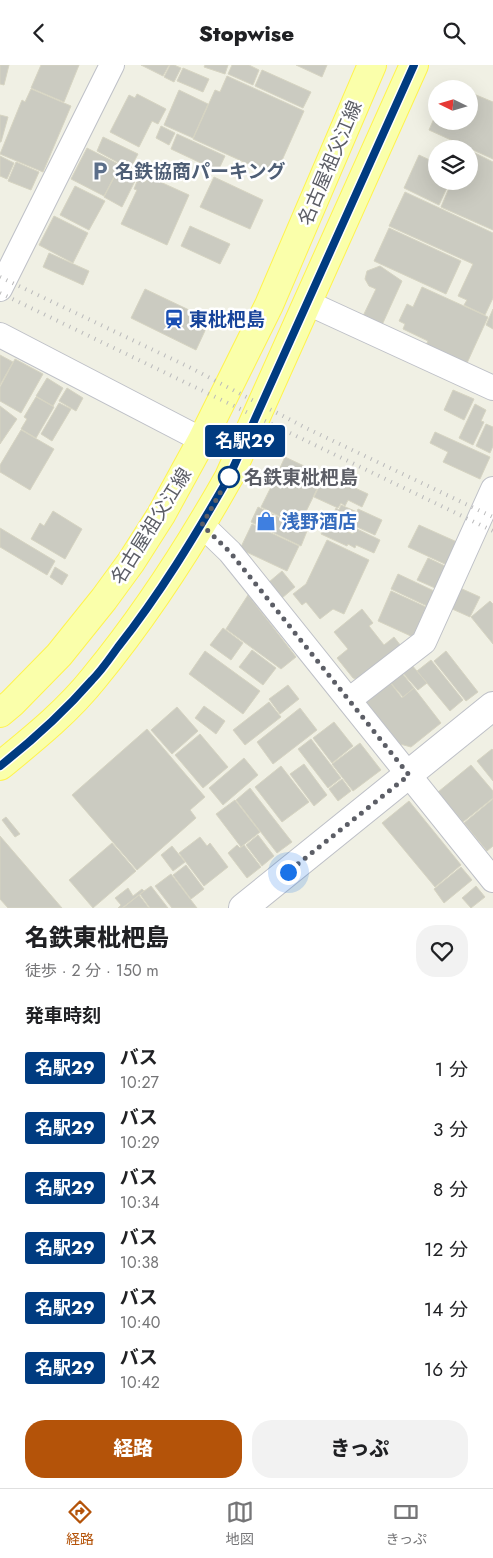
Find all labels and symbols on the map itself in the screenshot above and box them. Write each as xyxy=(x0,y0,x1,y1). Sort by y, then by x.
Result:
north arrow xyxy=(428,80,478,130)
street label: 名古屋祖父江線 xyxy=(292,97,368,229)
place label: 名鉄協商パーキング xyxy=(115,158,285,185)
parking icon: 名鉄協商パーキング xyxy=(89,160,111,182)
place label: 東枇杷島 xyxy=(189,306,265,333)
station icon: 東枇杷島 xyxy=(163,308,185,330)
line badge: 名駅29 xyxy=(210,425,280,457)
street label: 名古屋祖父江線 xyxy=(104,462,198,590)
place label: 名鉄東枇杷島 xyxy=(244,464,358,491)
marker: 名鉄東枇杷島 xyxy=(218,466,240,488)
place label: 浅野酒店 xyxy=(281,508,357,535)
shop icon: 浅野酒店 xyxy=(255,510,277,532)
your location xyxy=(276,860,301,885)

